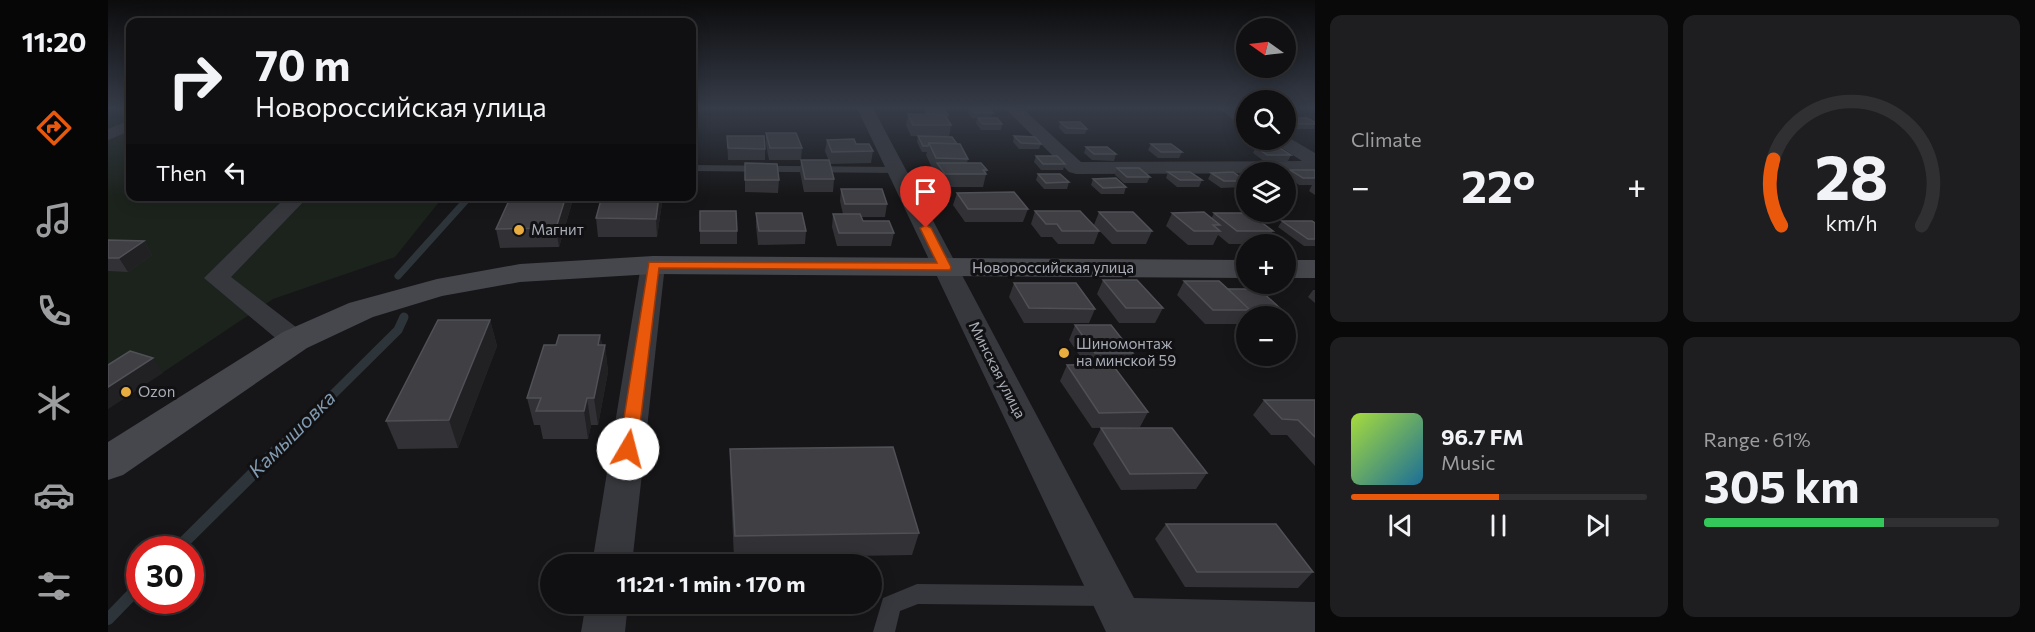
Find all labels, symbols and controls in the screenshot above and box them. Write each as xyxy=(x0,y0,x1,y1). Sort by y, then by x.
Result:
north arrow xyxy=(1236,18,1296,78)
map controls xyxy=(1236,18,1296,366)
text: 11:20 xyxy=(22,25,86,58)
text: 70 m xyxy=(255,38,350,90)
icon: right xyxy=(156,42,234,120)
text: Новороссийская улица xyxy=(255,90,546,123)
button: search xyxy=(1236,90,1296,150)
icon: directions xyxy=(33,107,75,149)
text: Climate xyxy=(1351,127,1421,151)
text: 28 xyxy=(1814,137,1888,213)
icon: left xyxy=(219,156,252,189)
text: 22° xyxy=(1461,157,1535,212)
text: Then xyxy=(156,159,207,186)
button: layers xyxy=(1236,162,1296,222)
text: − xyxy=(1351,165,1370,206)
text: + xyxy=(1627,165,1646,206)
pin xyxy=(900,166,951,228)
icon: arrive xyxy=(909,175,942,208)
icon: music xyxy=(33,199,75,241)
text: km/h xyxy=(1825,209,1877,235)
place label: Магнит xyxy=(531,220,584,238)
marker: Магнит xyxy=(512,223,526,237)
button: + xyxy=(1236,234,1296,294)
street label: Новороссийская улица xyxy=(972,258,1134,276)
icon: phone xyxy=(33,290,75,332)
button: − xyxy=(1236,306,1296,366)
street label: Минская улица xyxy=(966,318,1030,421)
place label: Шиномонтаж на минской 59 xyxy=(1076,334,1176,369)
marker: Шиномонтаж на минской 59 xyxy=(1057,346,1071,360)
icon: climate xyxy=(33,382,75,424)
place label: Ozon xyxy=(138,382,175,400)
marker: Ozon xyxy=(119,385,133,399)
water label: Камышовка xyxy=(243,385,340,482)
position arrow xyxy=(596,417,660,481)
text: 96.7 FM xyxy=(1441,423,1524,450)
text: Range · 61% xyxy=(1704,427,1811,451)
text: Music xyxy=(1441,450,1495,474)
text: 305 km xyxy=(1704,457,1860,512)
icon: car xyxy=(33,474,75,516)
icon: previous xyxy=(1384,509,1417,542)
icon: pause xyxy=(1482,509,1515,542)
icon: next xyxy=(1581,509,1614,542)
speed limit sign: 30 xyxy=(126,536,204,614)
icon: filters xyxy=(33,565,75,607)
text: 11:21 · 1 min · 170 m xyxy=(617,570,805,597)

